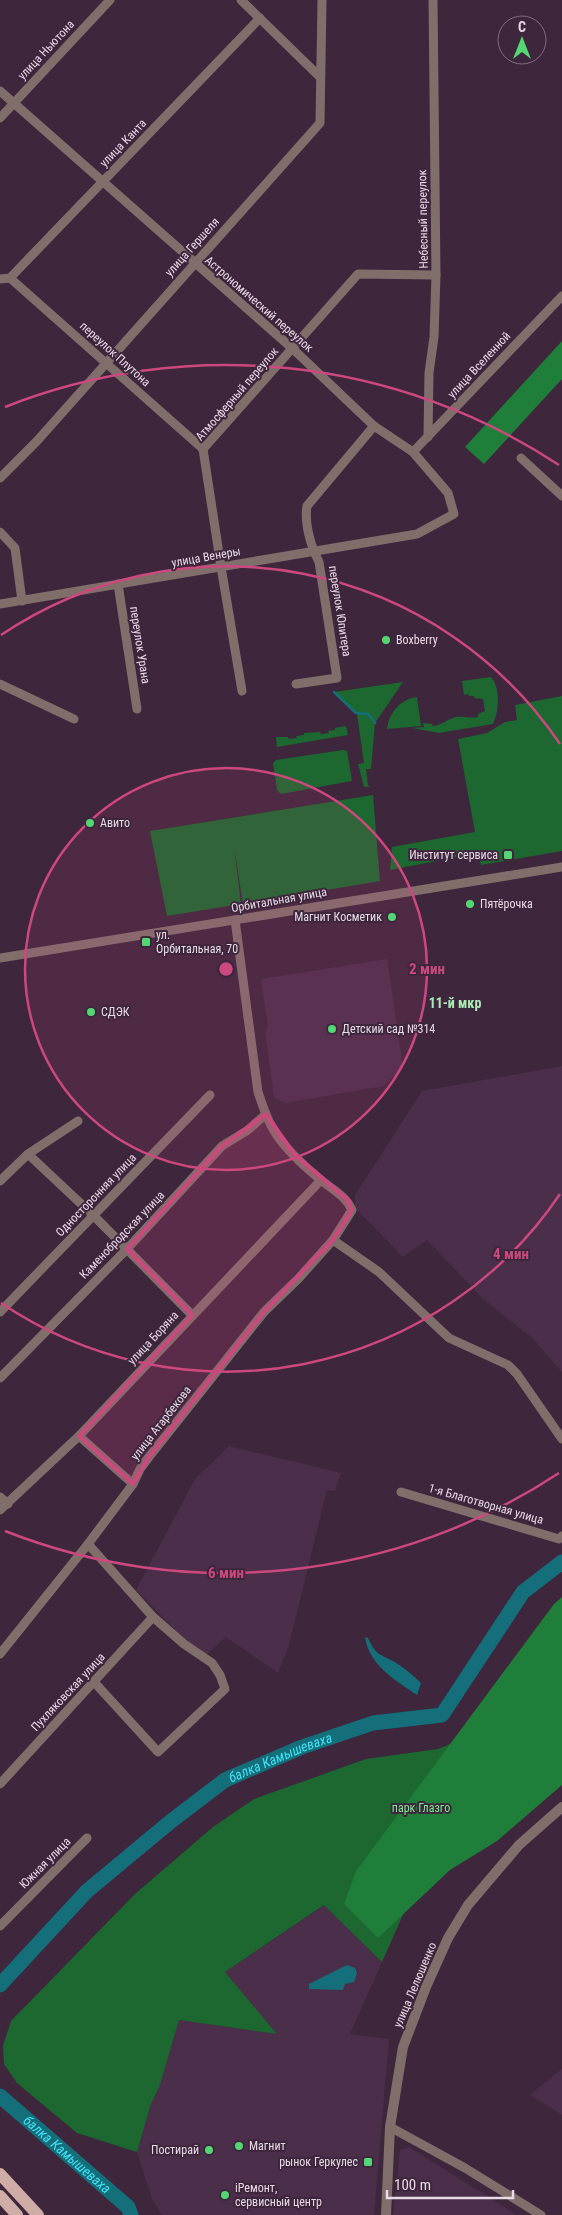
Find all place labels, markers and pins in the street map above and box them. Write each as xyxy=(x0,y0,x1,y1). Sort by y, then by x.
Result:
place label: Boxberry xyxy=(396,633,438,647)
marker: Boxberry xyxy=(380,634,392,646)
place label: Авито xyxy=(100,816,130,830)
marker: Авито xyxy=(84,817,96,829)
place label: Институт сервиса xyxy=(409,848,498,862)
marker: Институт сервиса xyxy=(502,849,514,861)
place label: Пятёрочка xyxy=(480,897,533,911)
marker: Пятёрочка xyxy=(464,898,476,910)
place label: Магнит Косметик xyxy=(294,910,382,924)
marker: Магнит Косметик xyxy=(386,911,398,923)
place label: ул. Орбитальная, 70 xyxy=(156,928,238,956)
marker: ул. Орбитальная, 70 xyxy=(140,936,152,948)
centre of rings xyxy=(217,960,235,978)
place label: СДЭК xyxy=(101,1005,130,1019)
marker: СДЭК xyxy=(85,1006,97,1018)
place label: Детский сад №314 xyxy=(342,1022,435,1036)
marker: Детский сад №314 xyxy=(326,1023,338,1035)
place label: Магнит xyxy=(249,2139,286,2153)
marker: Магнит xyxy=(233,2140,245,2152)
place label: Постирай xyxy=(151,2143,199,2157)
marker: Постирай xyxy=(203,2144,215,2156)
place label: рынок Геркулес xyxy=(279,2155,358,2169)
marker: рынок Геркулес xyxy=(362,2156,374,2168)
place label: iРемонт, сервисный центр xyxy=(235,2181,322,2209)
marker: iРемонт, сервисный центр xyxy=(219,2189,231,2201)

